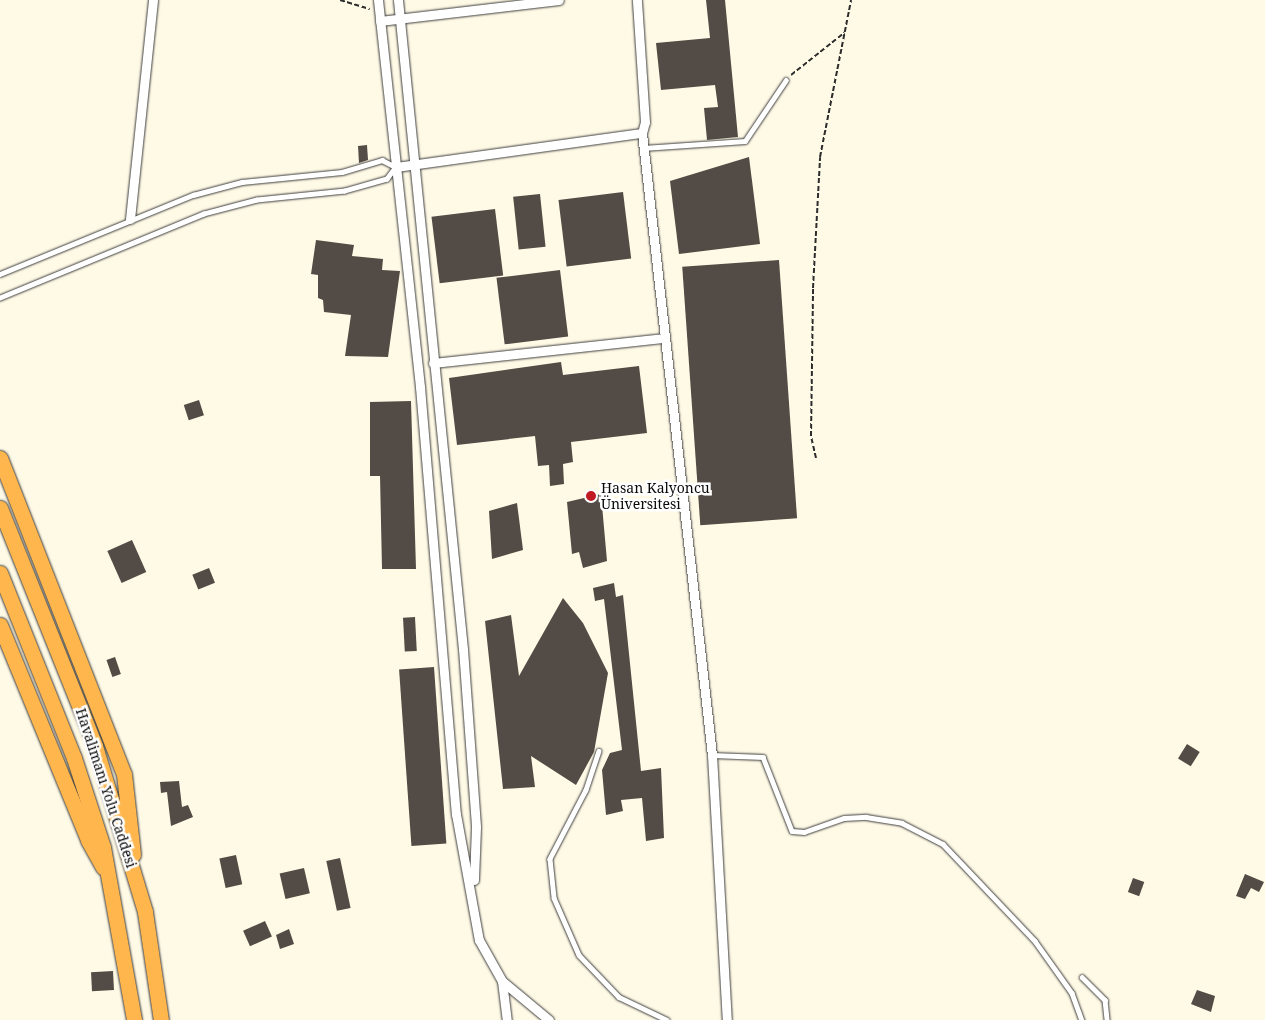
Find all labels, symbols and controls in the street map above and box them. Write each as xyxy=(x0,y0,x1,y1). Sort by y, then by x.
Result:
place label: Hasan Kalyoncu Üniversitesi xyxy=(601,480,710,512)
marker: Hasan Kalyoncu Üniversitesi xyxy=(585,490,597,502)
street label: Havalimanı Yolu Caddesi xyxy=(72,706,140,870)

